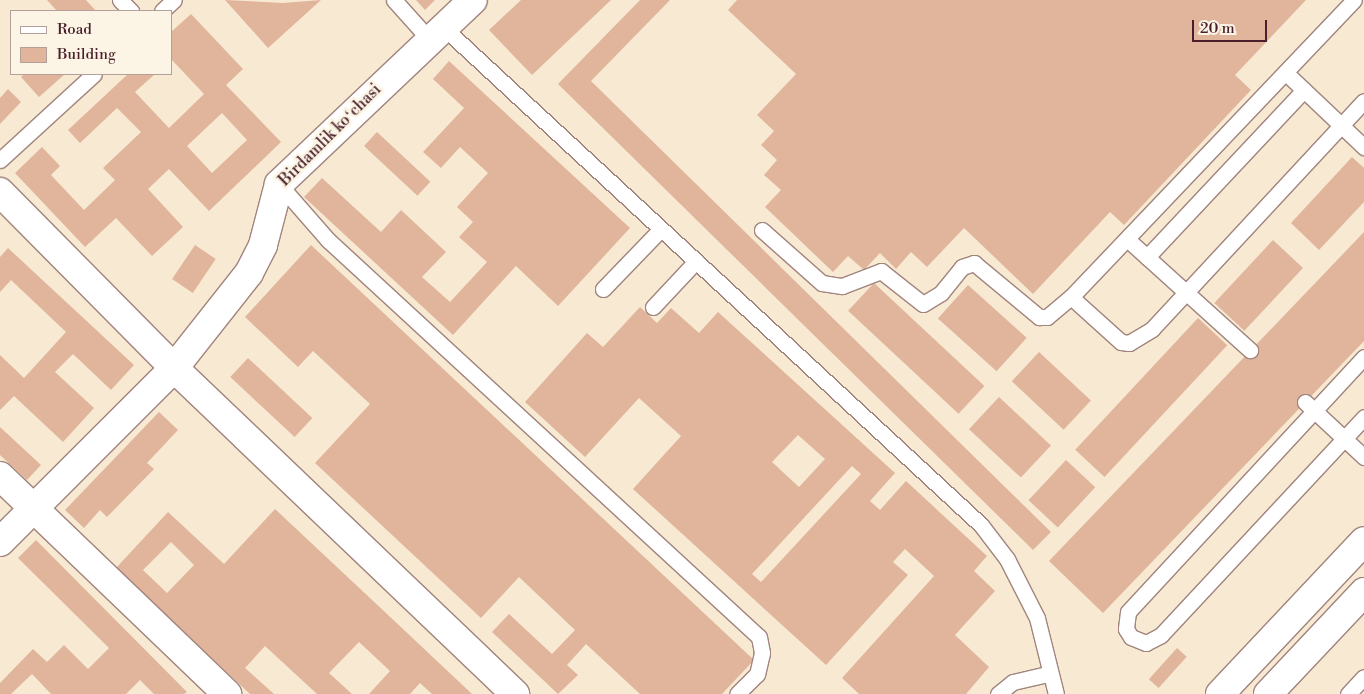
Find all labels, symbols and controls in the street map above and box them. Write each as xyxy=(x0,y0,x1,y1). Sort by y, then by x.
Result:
legend xyxy=(10,10,172,75)
scale bar xyxy=(1194,10,1269,42)
text: 20 m xyxy=(1200,19,1235,38)
text: Road xyxy=(57,20,92,39)
text: Building xyxy=(57,45,116,64)
street label: Birdamlik koʻchasi xyxy=(275,80,385,190)

